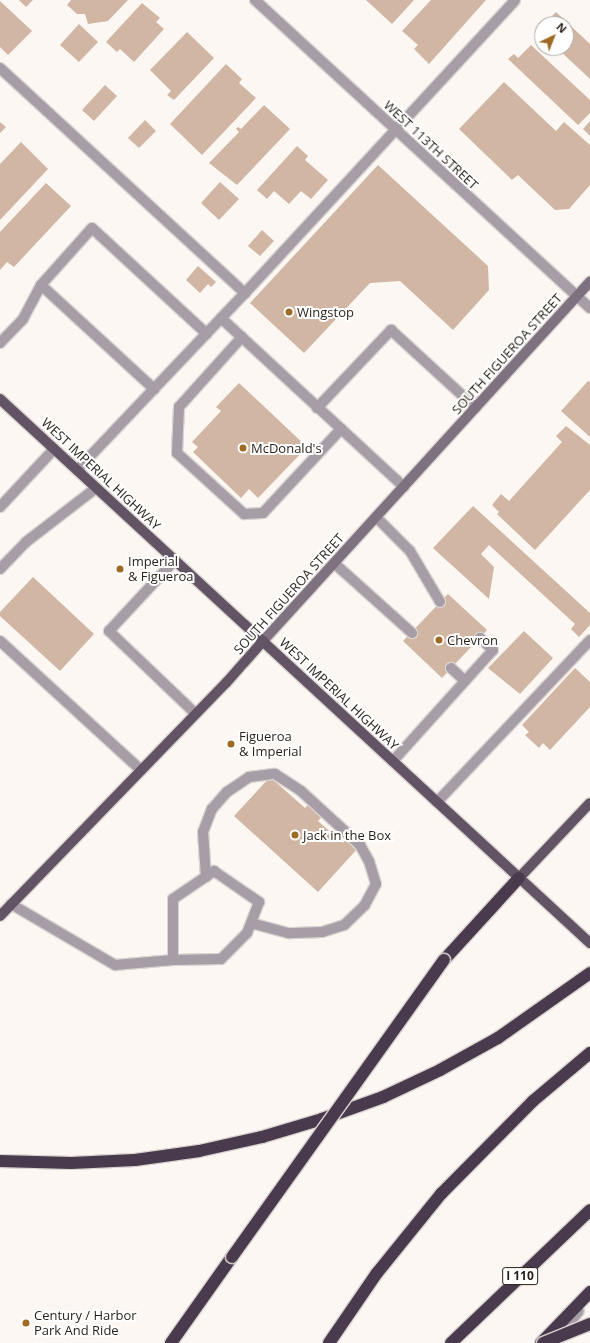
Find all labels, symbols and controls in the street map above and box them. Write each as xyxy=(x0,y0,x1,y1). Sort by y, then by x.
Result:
north arrow xyxy=(534,16,574,56)
text: N xyxy=(553,19,570,36)
street label: WEST 113TH STREET xyxy=(381,97,481,193)
street label: SOUTH FIGUEROA STREET xyxy=(449,290,565,418)
place label: Wingstop xyxy=(297,304,354,320)
marker: Wingstop xyxy=(284,307,294,317)
street label: WEST IMPERIAL HIGHWAY xyxy=(38,415,164,533)
place label: McDonald's xyxy=(251,440,322,456)
marker: McDonald's xyxy=(238,443,248,453)
street label: SOUTH FIGUEROA STREET xyxy=(231,530,347,658)
place label: Imperial & Figueroa xyxy=(128,554,194,585)
marker: Imperial & Figueroa xyxy=(115,564,125,574)
place label: Chevron xyxy=(447,632,498,648)
street label: WEST IMPERIAL HIGHWAY xyxy=(276,635,402,753)
marker: Chevron xyxy=(434,635,444,645)
place label: Figueroa & Imperial xyxy=(239,729,302,760)
marker: Figueroa & Imperial xyxy=(226,739,236,749)
place label: Jack in the Box xyxy=(303,827,391,843)
marker: Jack in the Box xyxy=(290,830,300,840)
road number: I 110 xyxy=(502,1266,538,1286)
place label: Century / Harbor Park And Ride xyxy=(34,1308,137,1339)
marker: Century / Harbor Park And Ride xyxy=(21,1318,31,1328)

